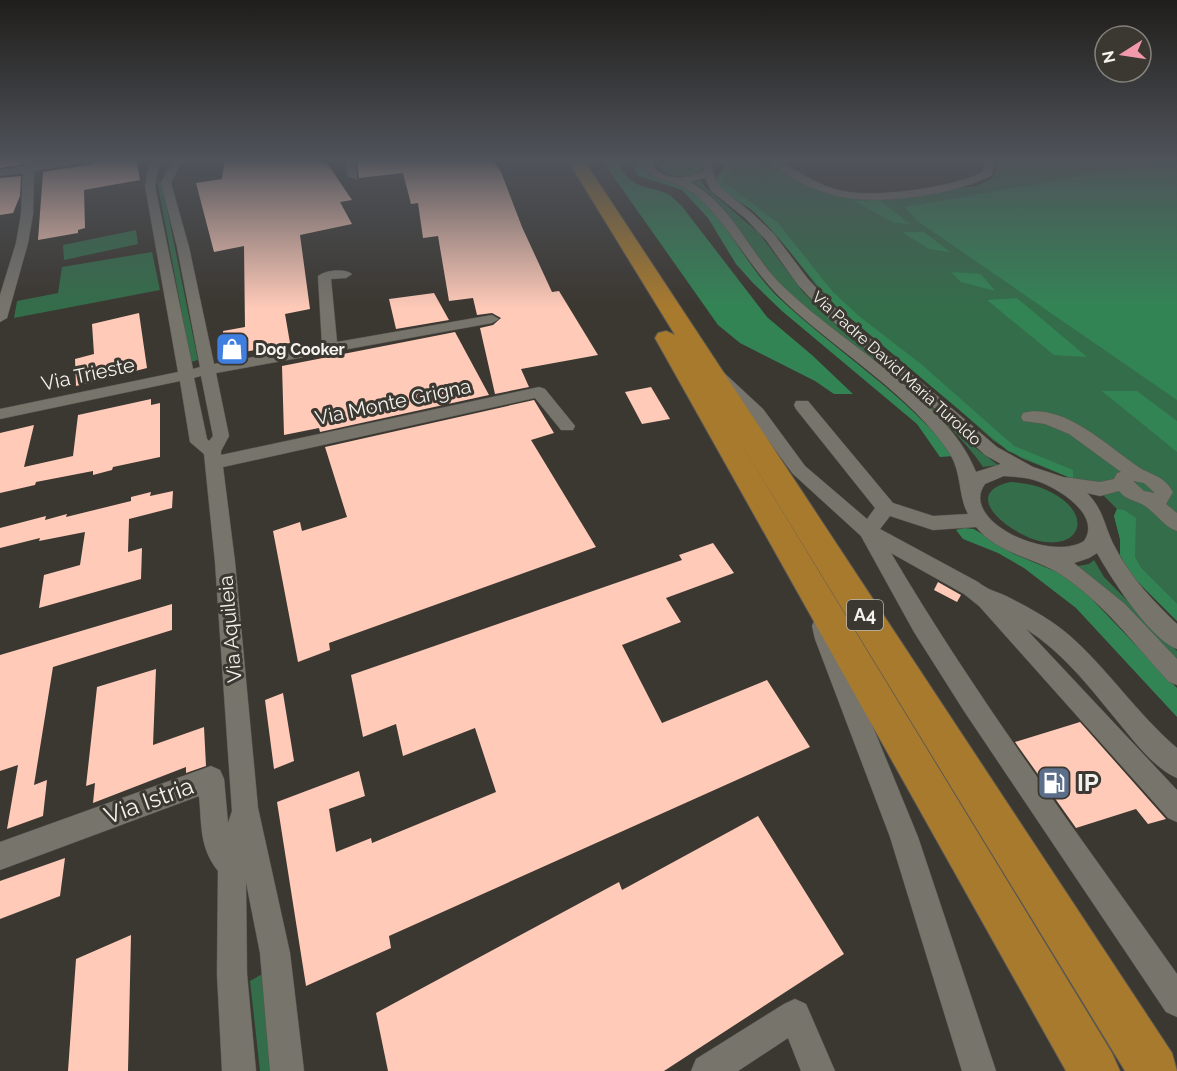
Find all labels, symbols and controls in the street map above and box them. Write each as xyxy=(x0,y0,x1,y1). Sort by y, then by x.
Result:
north arrow xyxy=(1093,24,1153,84)
text: N xyxy=(1098,49,1119,65)
street label: Via Padre David Maria Turoldo xyxy=(808,287,985,449)
shop icon: Dog Cooker xyxy=(214,331,250,367)
place label: Dog Cooker xyxy=(255,340,345,359)
street label: Via Trieste xyxy=(39,352,137,396)
street label: Via Monte Grigna xyxy=(313,374,473,430)
street label: Via Aquileia xyxy=(213,574,247,684)
road number: A4 xyxy=(847,600,883,630)
fuel station icon: IP xyxy=(1036,765,1072,801)
place label: IP xyxy=(1077,768,1099,797)
street label: Via Istria xyxy=(100,771,197,830)

